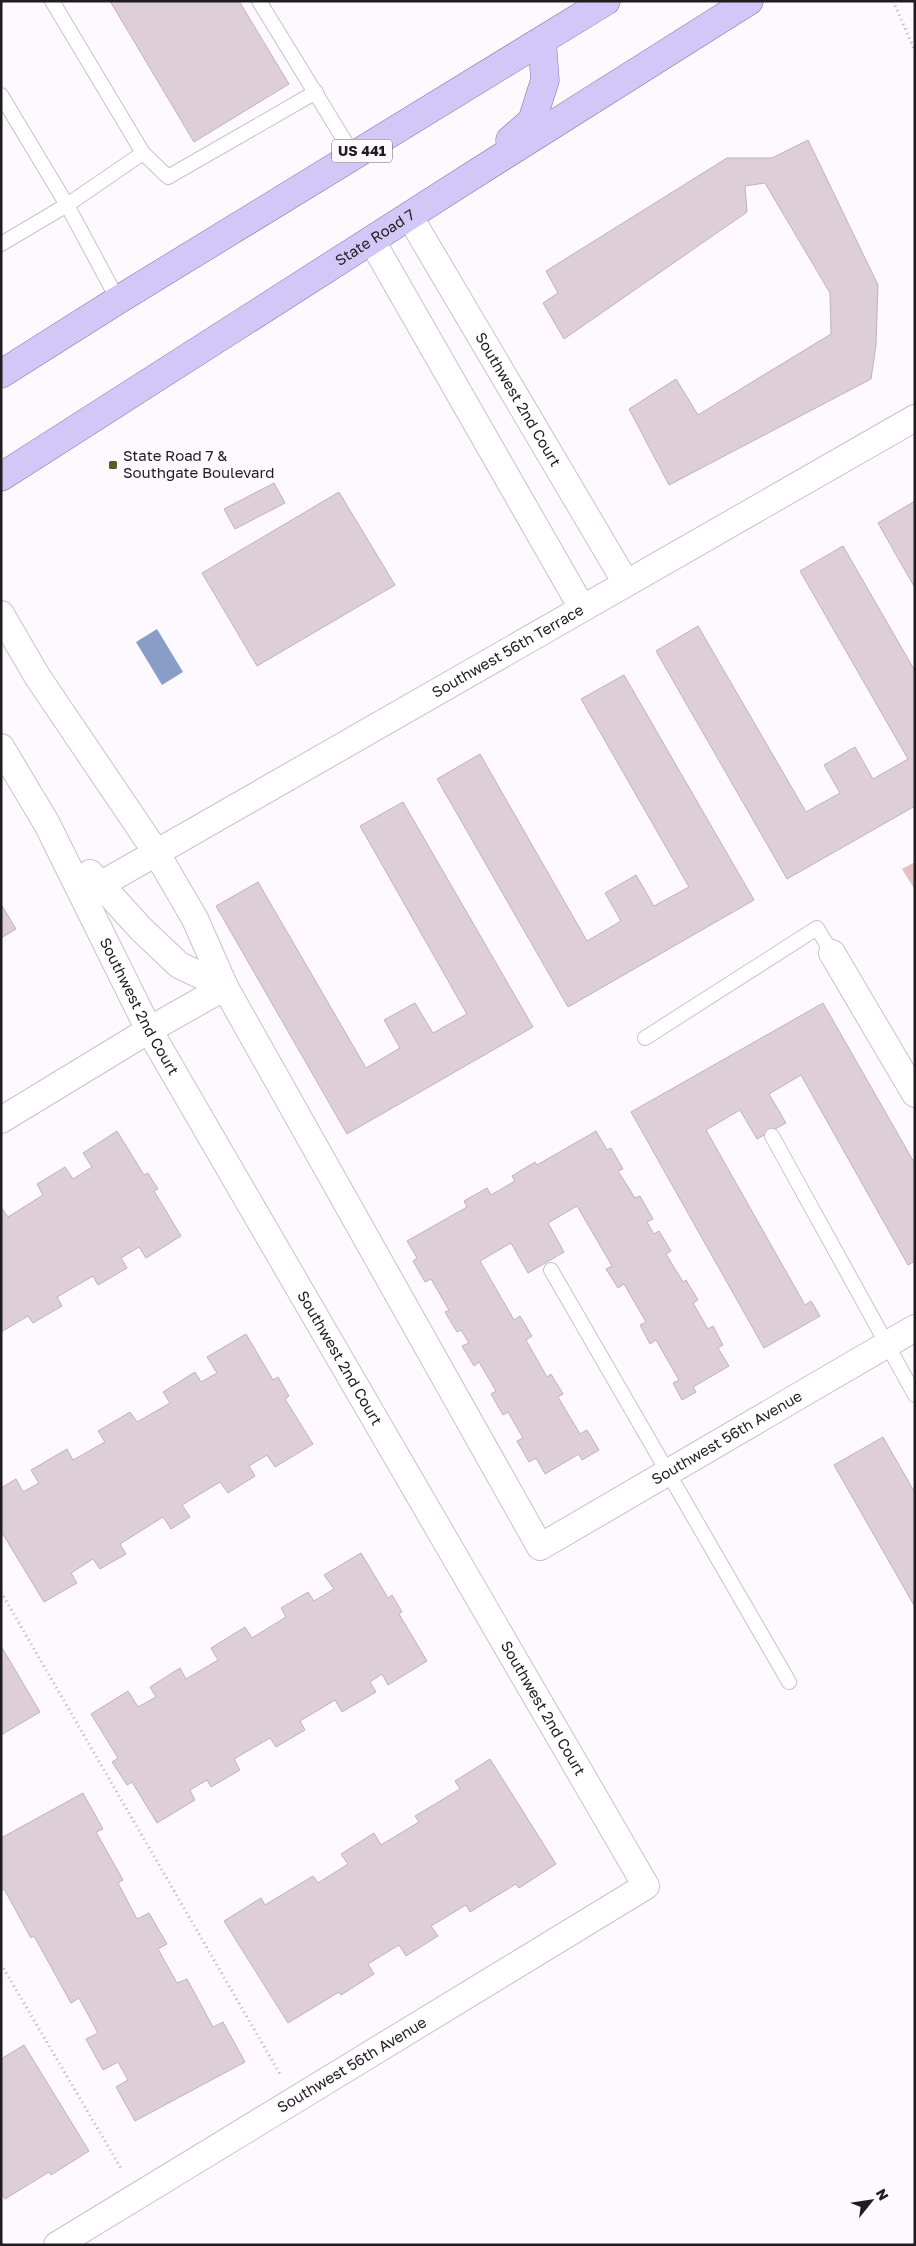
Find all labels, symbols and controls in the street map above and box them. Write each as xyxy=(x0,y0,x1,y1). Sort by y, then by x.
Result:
road number: US 441 xyxy=(332,140,392,162)
street label: State Road 7 xyxy=(331,205,418,269)
street label: Southwest 2nd Court xyxy=(472,329,565,469)
place label: State Road 7 & Southgate Boulevard xyxy=(123,446,274,481)
marker: State Road 7 & Southgate Boulevard xyxy=(107,459,119,471)
street label: Southwest 56th Terrace xyxy=(428,600,586,701)
street label: Southwest 2nd Court xyxy=(97,934,183,1078)
street label: Southwest 2nd Court xyxy=(294,1287,386,1428)
street label: Southwest 56th Avenue xyxy=(648,1386,805,1488)
street label: Southwest 2nd Court xyxy=(498,1637,590,1778)
street label: Southwest 56th Avenue xyxy=(274,2012,430,2116)
north arrow xyxy=(846,2176,896,2226)
text: N xyxy=(873,2185,893,2203)

